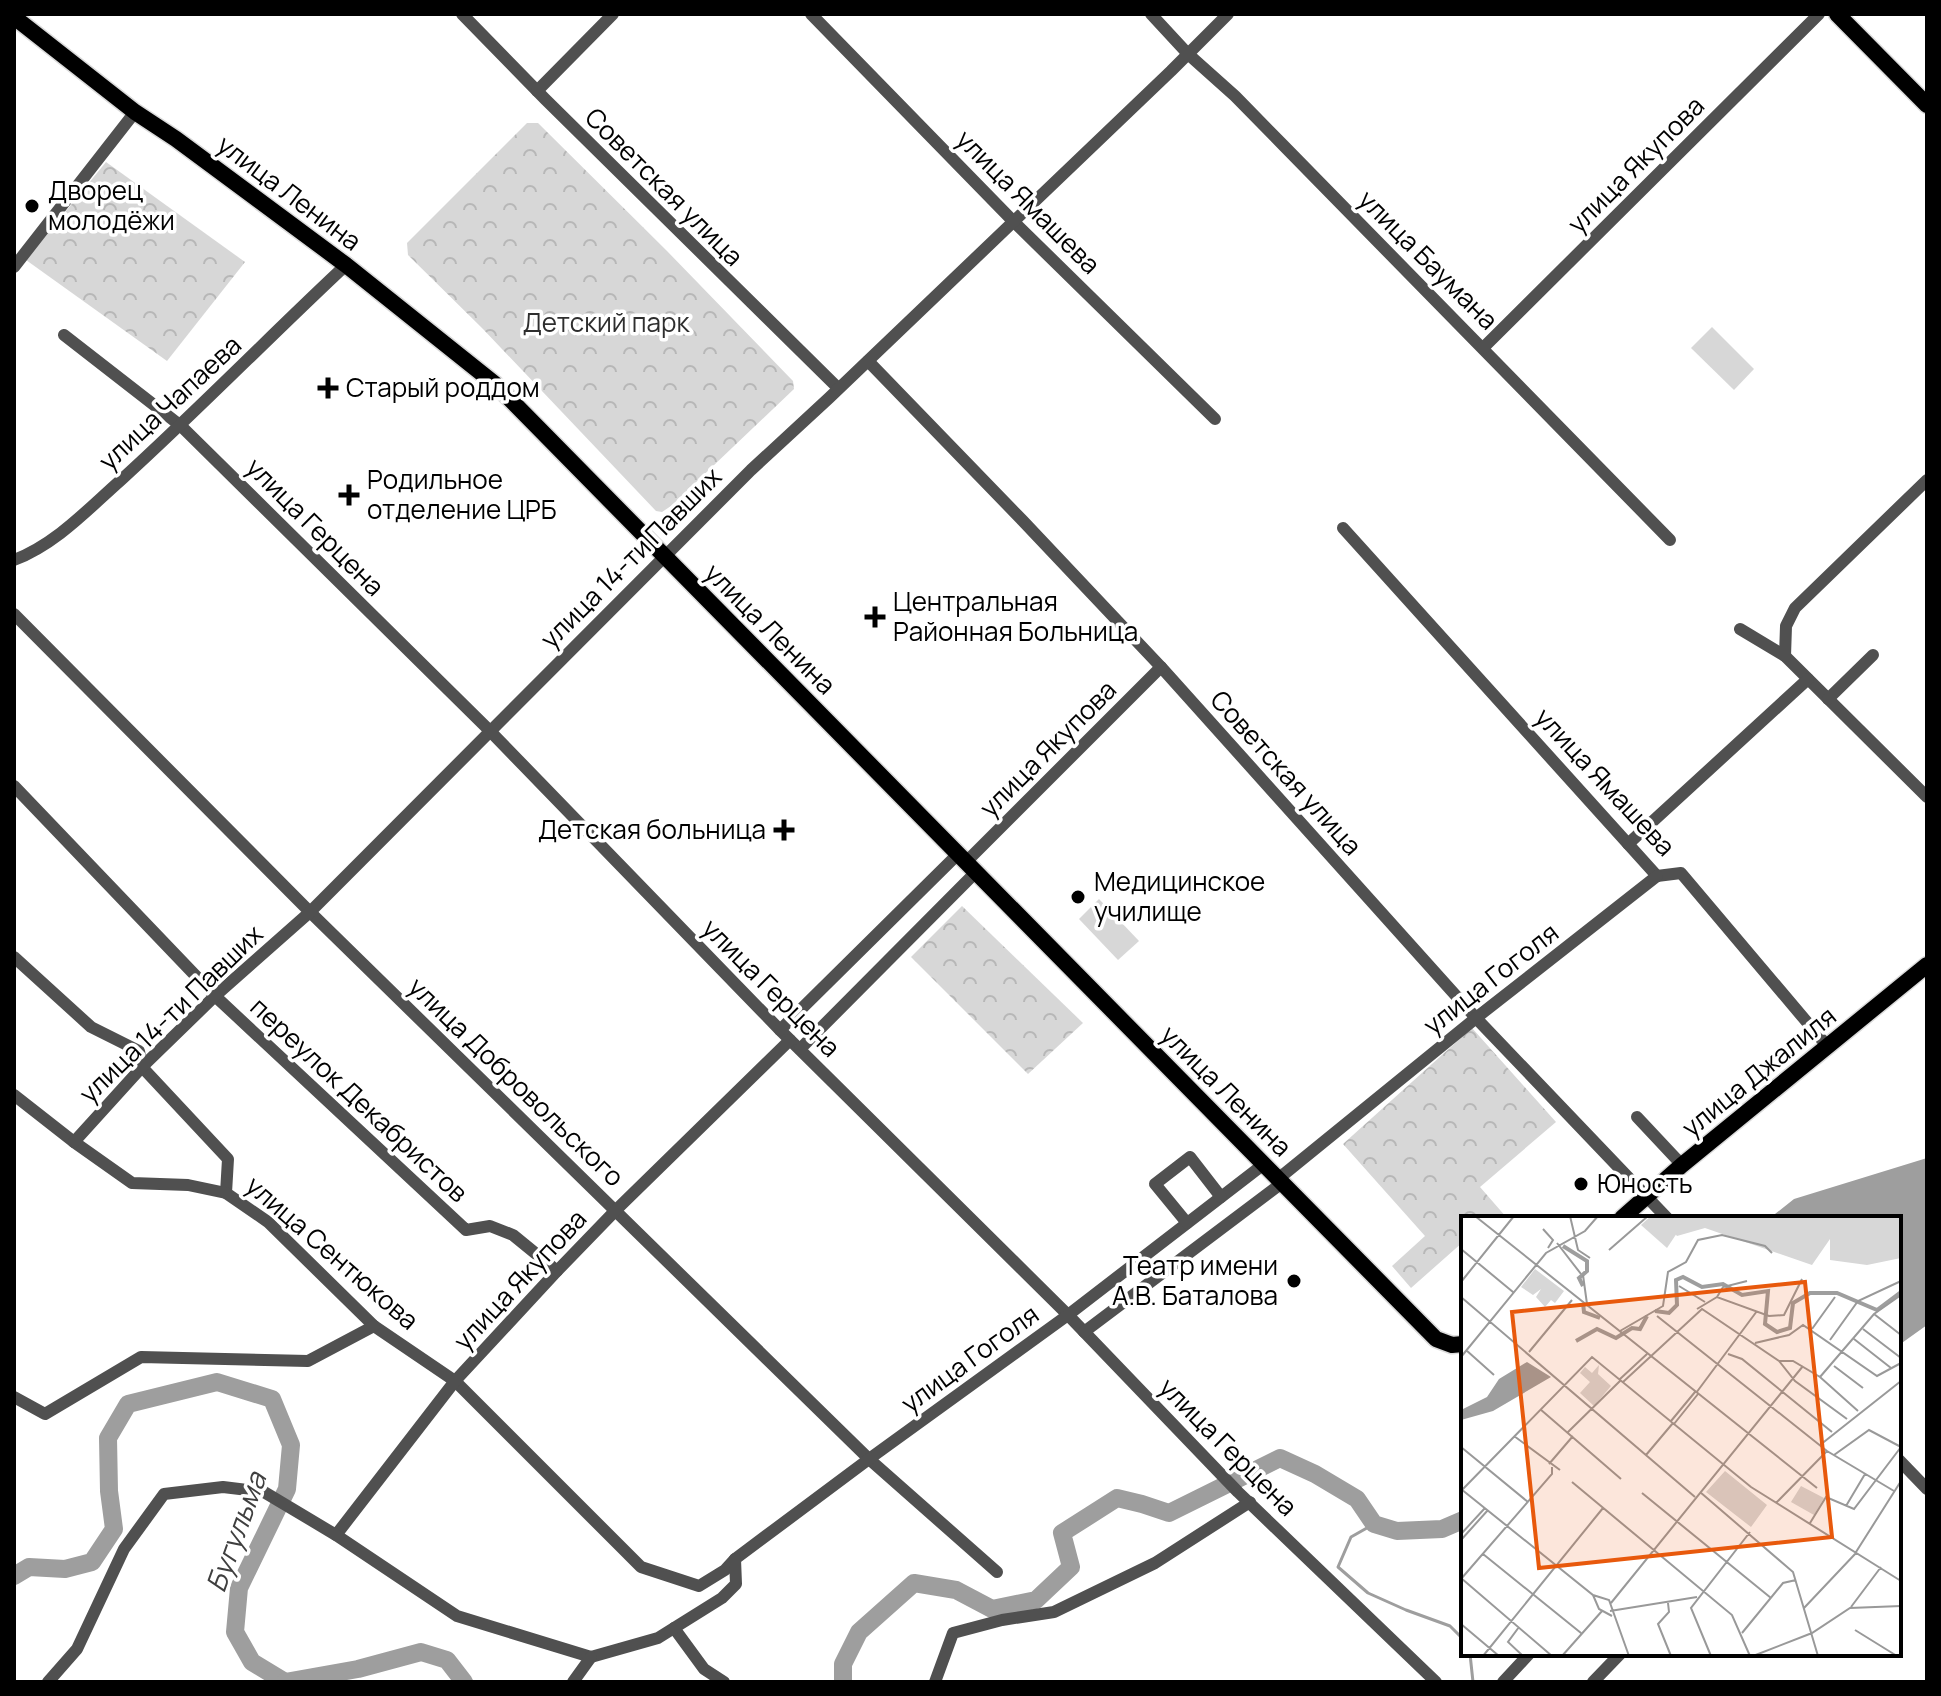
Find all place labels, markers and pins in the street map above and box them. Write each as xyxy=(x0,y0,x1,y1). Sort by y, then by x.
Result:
place label: Дворец молодёжи xyxy=(48,172,175,238)
marker: Дворец молодёжи xyxy=(23,197,41,215)
place label: Старый роддом xyxy=(346,369,540,405)
marker: Старый роддом xyxy=(317,377,339,399)
place label: Родильное отделение ЦРБ xyxy=(367,461,556,527)
marker: Родильное отделение ЦРБ xyxy=(338,484,360,506)
place label: Центральная Районная Больница xyxy=(893,583,1138,649)
marker: Центральная Районная Больница xyxy=(864,606,886,628)
place label: Детская больница xyxy=(538,811,766,847)
marker: Детская больница xyxy=(773,819,795,841)
place label: Медицинское училище xyxy=(1094,863,1265,929)
marker: Медицинское училище xyxy=(1069,888,1087,906)
place label: Юность xyxy=(1597,1165,1693,1201)
marker: Юность xyxy=(1572,1175,1590,1193)
place label: Театр имени А.В. Баталова xyxy=(1112,1247,1278,1313)
marker: Театр имени А.В. Баталова xyxy=(1285,1272,1303,1290)

